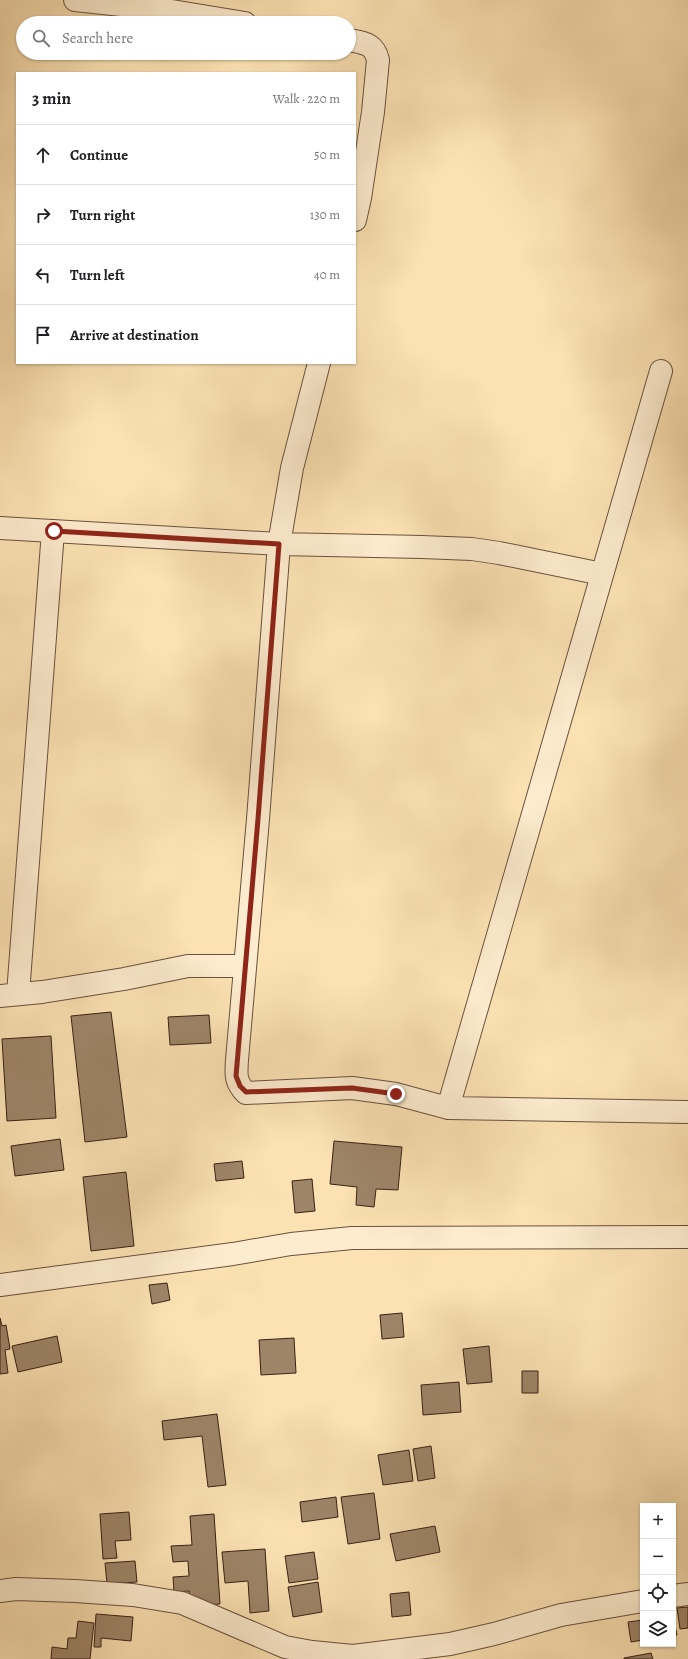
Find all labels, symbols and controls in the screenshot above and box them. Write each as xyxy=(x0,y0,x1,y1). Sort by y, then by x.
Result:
search box xyxy=(16,16,356,60)
icon: search xyxy=(30,27,52,49)
text: Search here xyxy=(62,28,133,48)
text: 3 min xyxy=(32,87,71,110)
text: Walk · 220 m xyxy=(273,90,340,107)
icon: ahead xyxy=(32,144,54,166)
text: Continue xyxy=(70,145,128,165)
text: 50 m xyxy=(314,146,340,163)
icon: right xyxy=(32,204,54,226)
text: Turn right xyxy=(70,205,135,225)
text: 130 m xyxy=(310,206,340,223)
icon: left xyxy=(32,264,54,286)
text: Turn left xyxy=(70,265,125,285)
text: 40 m xyxy=(314,266,340,283)
icon: arrive xyxy=(32,324,54,346)
text: Arrive at destination xyxy=(70,325,199,345)
route start xyxy=(45,522,63,540)
route end xyxy=(387,1085,405,1103)
map controls xyxy=(640,1503,676,1647)
button: + xyxy=(640,1503,676,1539)
button: − xyxy=(640,1539,676,1575)
button: locate xyxy=(640,1575,676,1611)
button: layers xyxy=(640,1611,676,1647)

